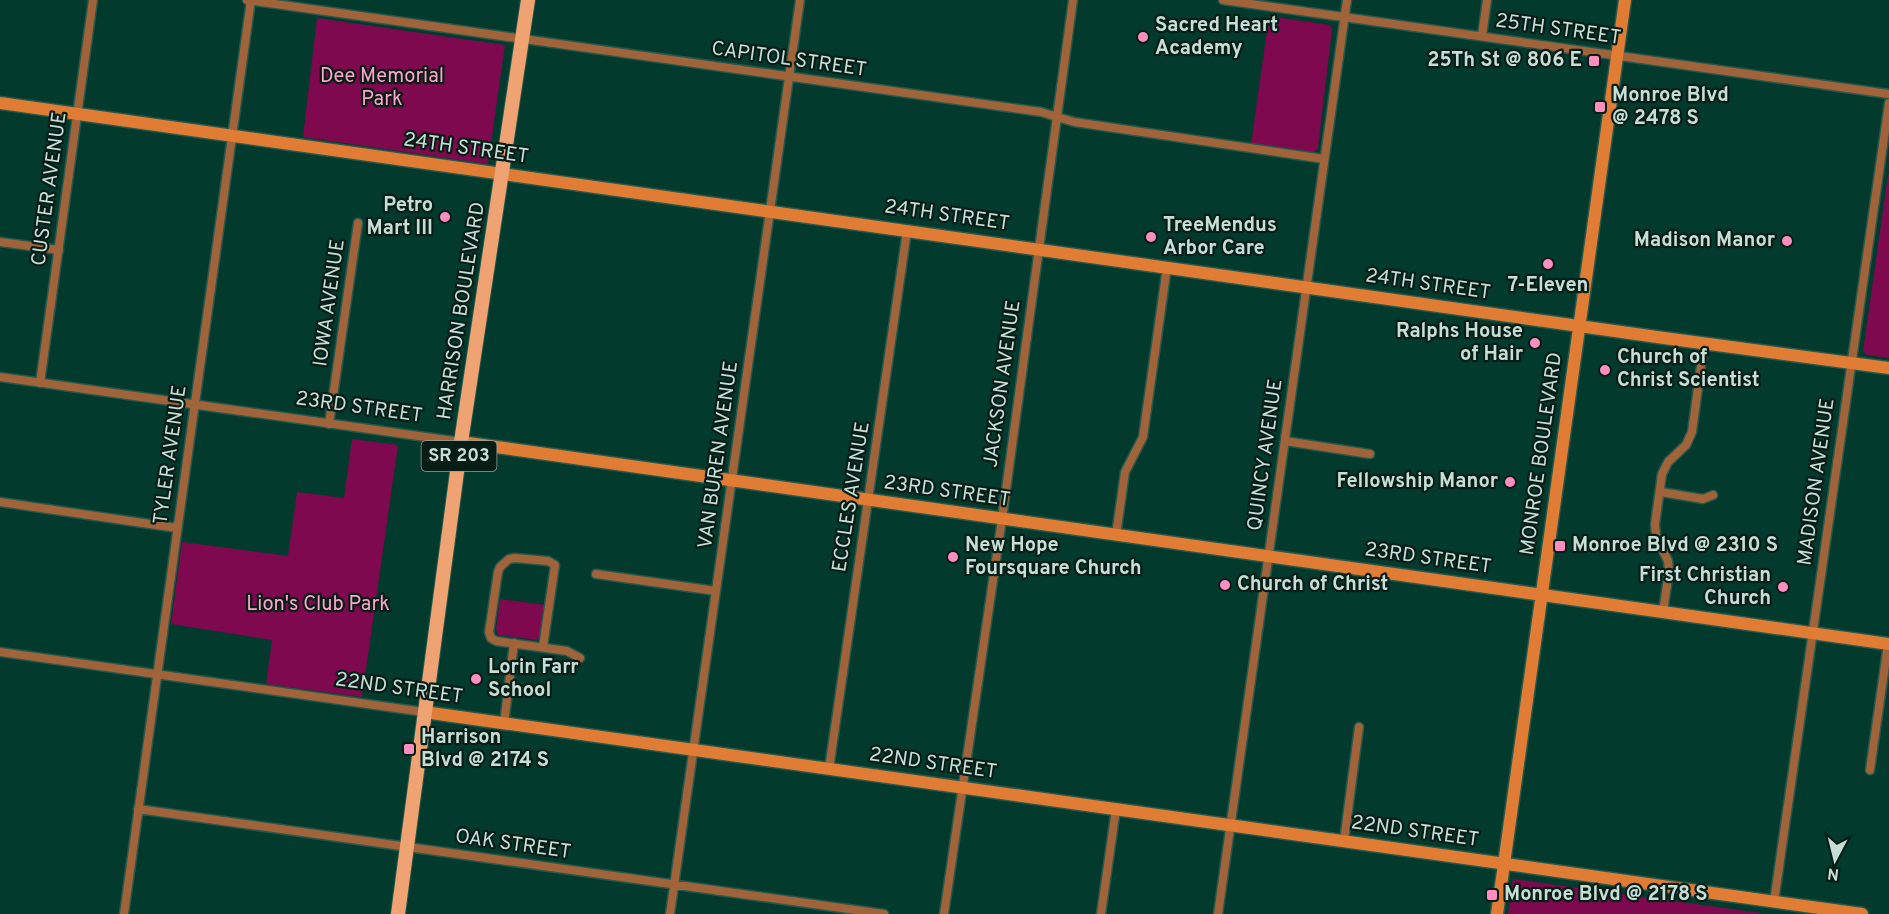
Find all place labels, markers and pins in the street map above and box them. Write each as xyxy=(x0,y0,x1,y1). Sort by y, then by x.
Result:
place label: Sacred Heart Academy xyxy=(1155,13,1278,62)
marker: Sacred Heart Academy xyxy=(1136,30,1150,44)
place label: 25Th St @ 806 E xyxy=(1427,48,1582,74)
marker: 25Th St @ 806 E xyxy=(1587,54,1601,68)
place label: Monroe Blvd @ 2478 S xyxy=(1612,83,1729,132)
marker: Monroe Blvd @ 2478 S xyxy=(1593,100,1607,114)
place label: Petro Mart III xyxy=(367,193,433,242)
marker: Petro Mart III xyxy=(438,210,452,224)
place label: TreeMendus Arbor Care xyxy=(1163,213,1277,262)
place label: Madison Manor xyxy=(1634,228,1776,254)
marker: TreeMendus Arbor Care xyxy=(1144,230,1158,244)
marker: Madison Manor xyxy=(1780,234,1794,248)
marker: 7-Eleven xyxy=(1541,257,1555,271)
place label: 7-Eleven xyxy=(1508,273,1588,299)
place label: Ralphs House of Hair xyxy=(1396,319,1524,368)
marker: Ralphs House of Hair xyxy=(1528,336,1542,350)
place label: Church of Christ Scientist xyxy=(1617,345,1760,394)
marker: Church of Christ Scientist xyxy=(1598,363,1612,377)
place label: Fellowship Manor xyxy=(1336,469,1499,495)
marker: Fellowship Manor xyxy=(1503,475,1517,489)
place label: New Hope Foursquare Church xyxy=(965,533,1142,582)
place label: Monroe Blvd @ 2310 S xyxy=(1572,533,1778,559)
marker: Monroe Blvd @ 2310 S xyxy=(1553,539,1567,553)
marker: New Hope Foursquare Church xyxy=(946,550,960,564)
place label: First Christian Church xyxy=(1639,563,1771,612)
place label: Church of Christ xyxy=(1237,572,1389,598)
marker: Church of Christ xyxy=(1218,578,1232,592)
marker: First Christian Church xyxy=(1776,580,1790,594)
place label: Lorin Farr School xyxy=(488,655,579,704)
marker: Lorin Farr School xyxy=(469,672,483,686)
place label: Harrison Blvd @ 2174 S xyxy=(421,725,549,774)
marker: Harrison Blvd @ 2174 S xyxy=(402,742,416,756)
place label: Monroe Blvd @ 2178 S xyxy=(1504,882,1708,908)
marker: Monroe Blvd @ 2178 S xyxy=(1485,888,1499,902)

